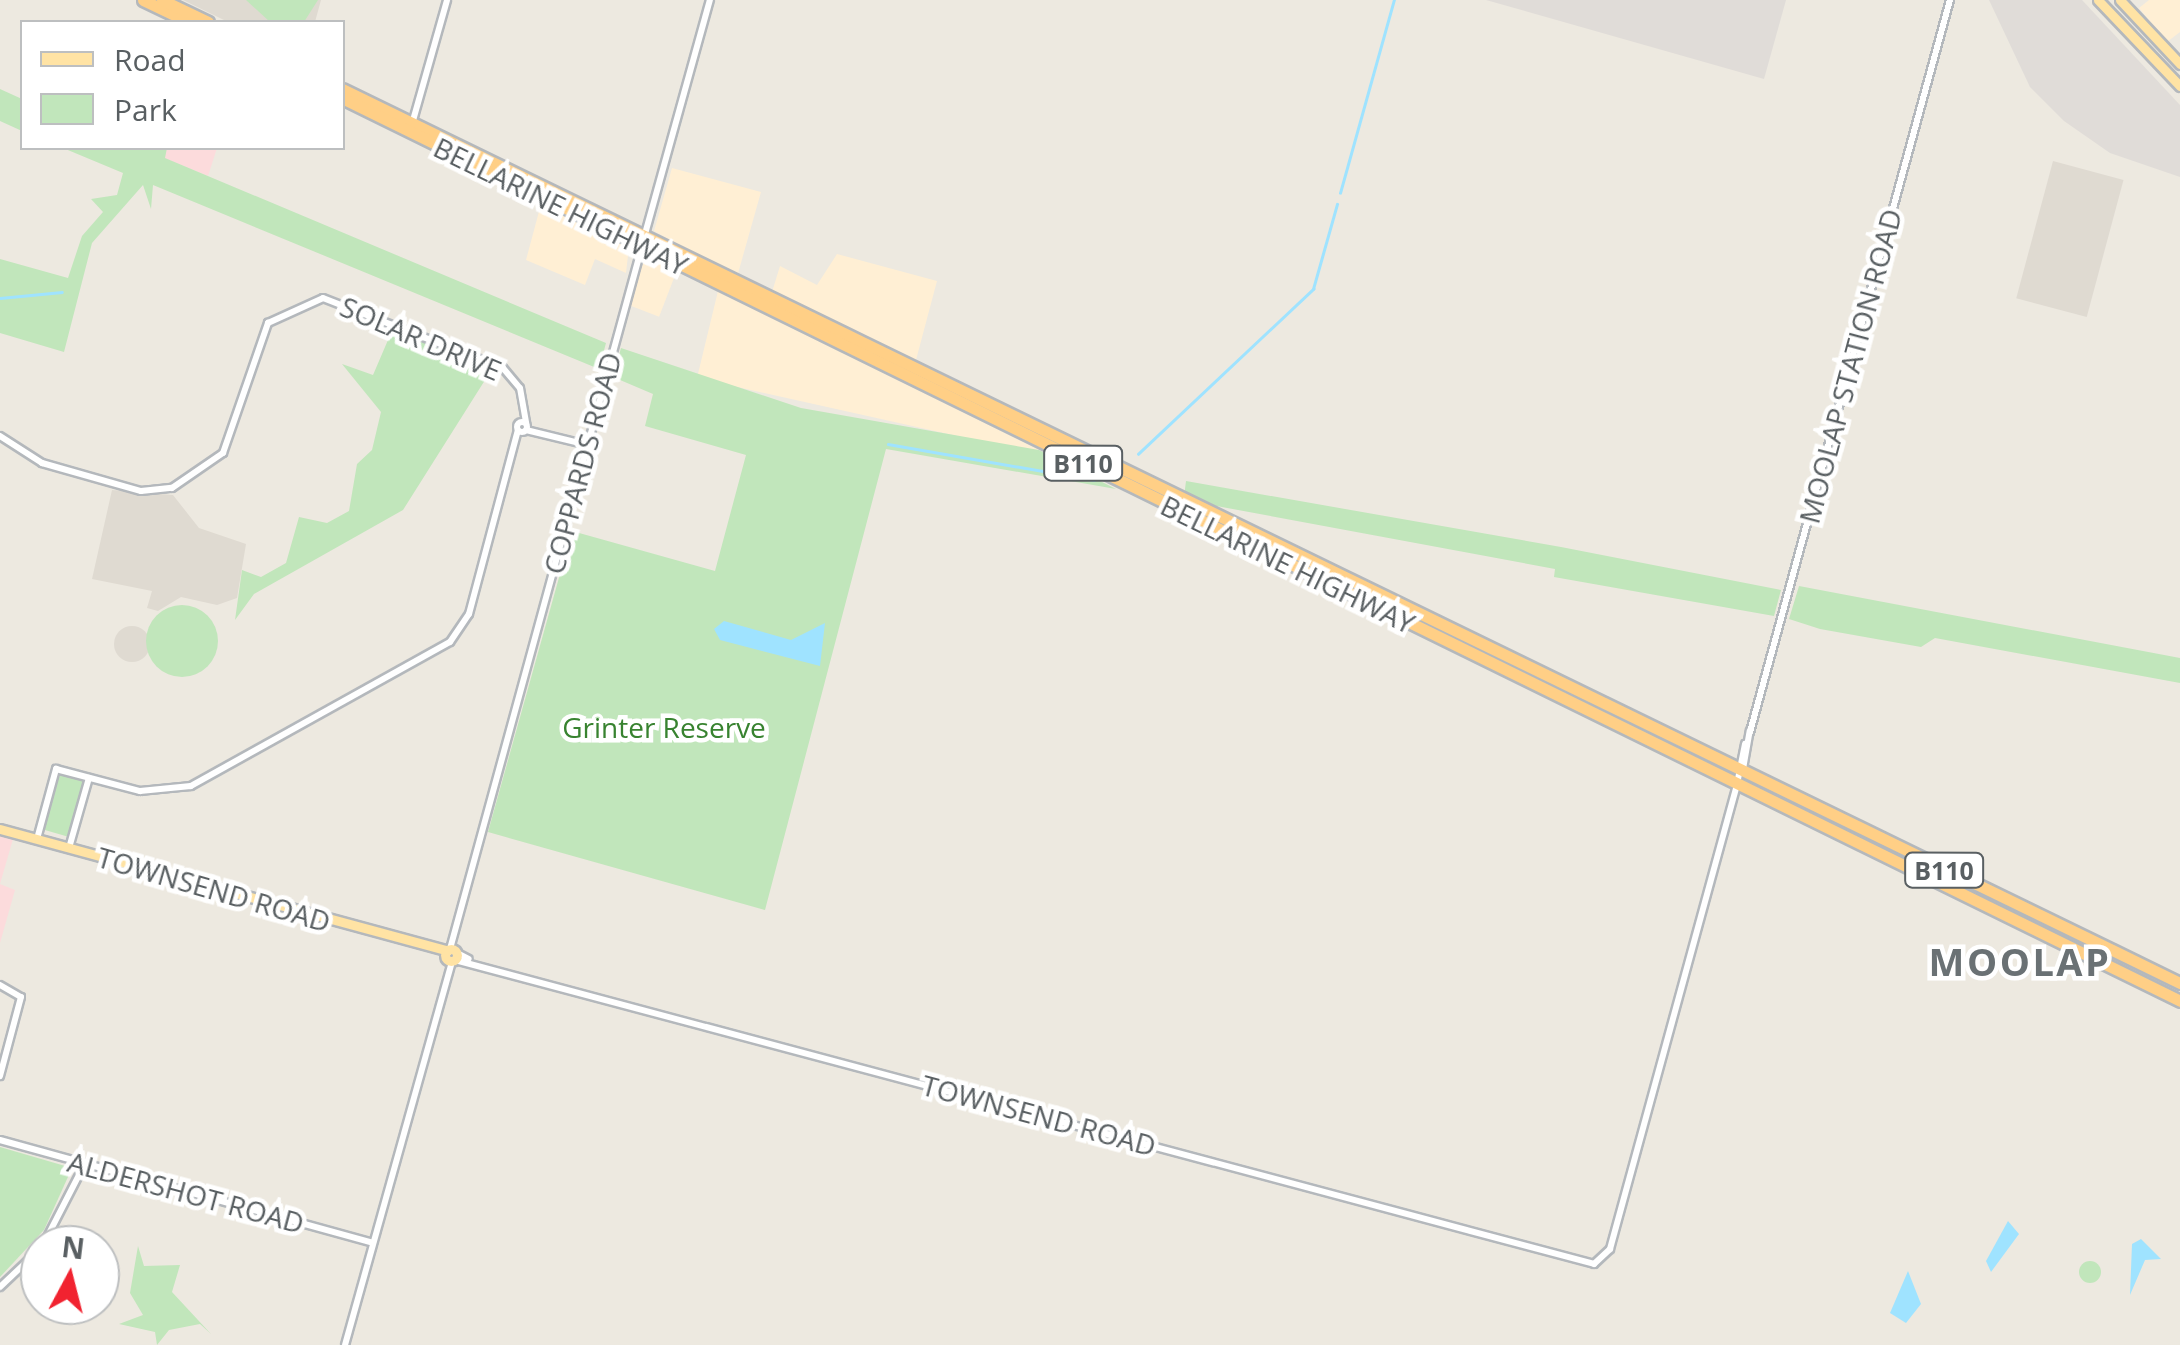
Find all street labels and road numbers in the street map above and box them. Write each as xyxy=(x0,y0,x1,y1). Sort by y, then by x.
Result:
street label: BELLARINE HIGHWAY xyxy=(429,130,693,282)
street label: MOOLAP STATION ROAD xyxy=(1792,205,1908,527)
street label: SOLAR DRIVE xyxy=(335,289,507,387)
street label: COPPARDS ROAD xyxy=(536,348,628,578)
road number: B110 xyxy=(1043,443,1123,483)
street label: BELLARINE HIGHWAY xyxy=(1156,488,1420,640)
street label: TOWNSEND ROAD xyxy=(94,840,334,938)
road number: B110 xyxy=(1904,850,1984,890)
street label: TOWNSEND ROAD xyxy=(918,1068,1160,1162)
street label: ALDERSHOT ROAD xyxy=(64,1144,308,1240)

